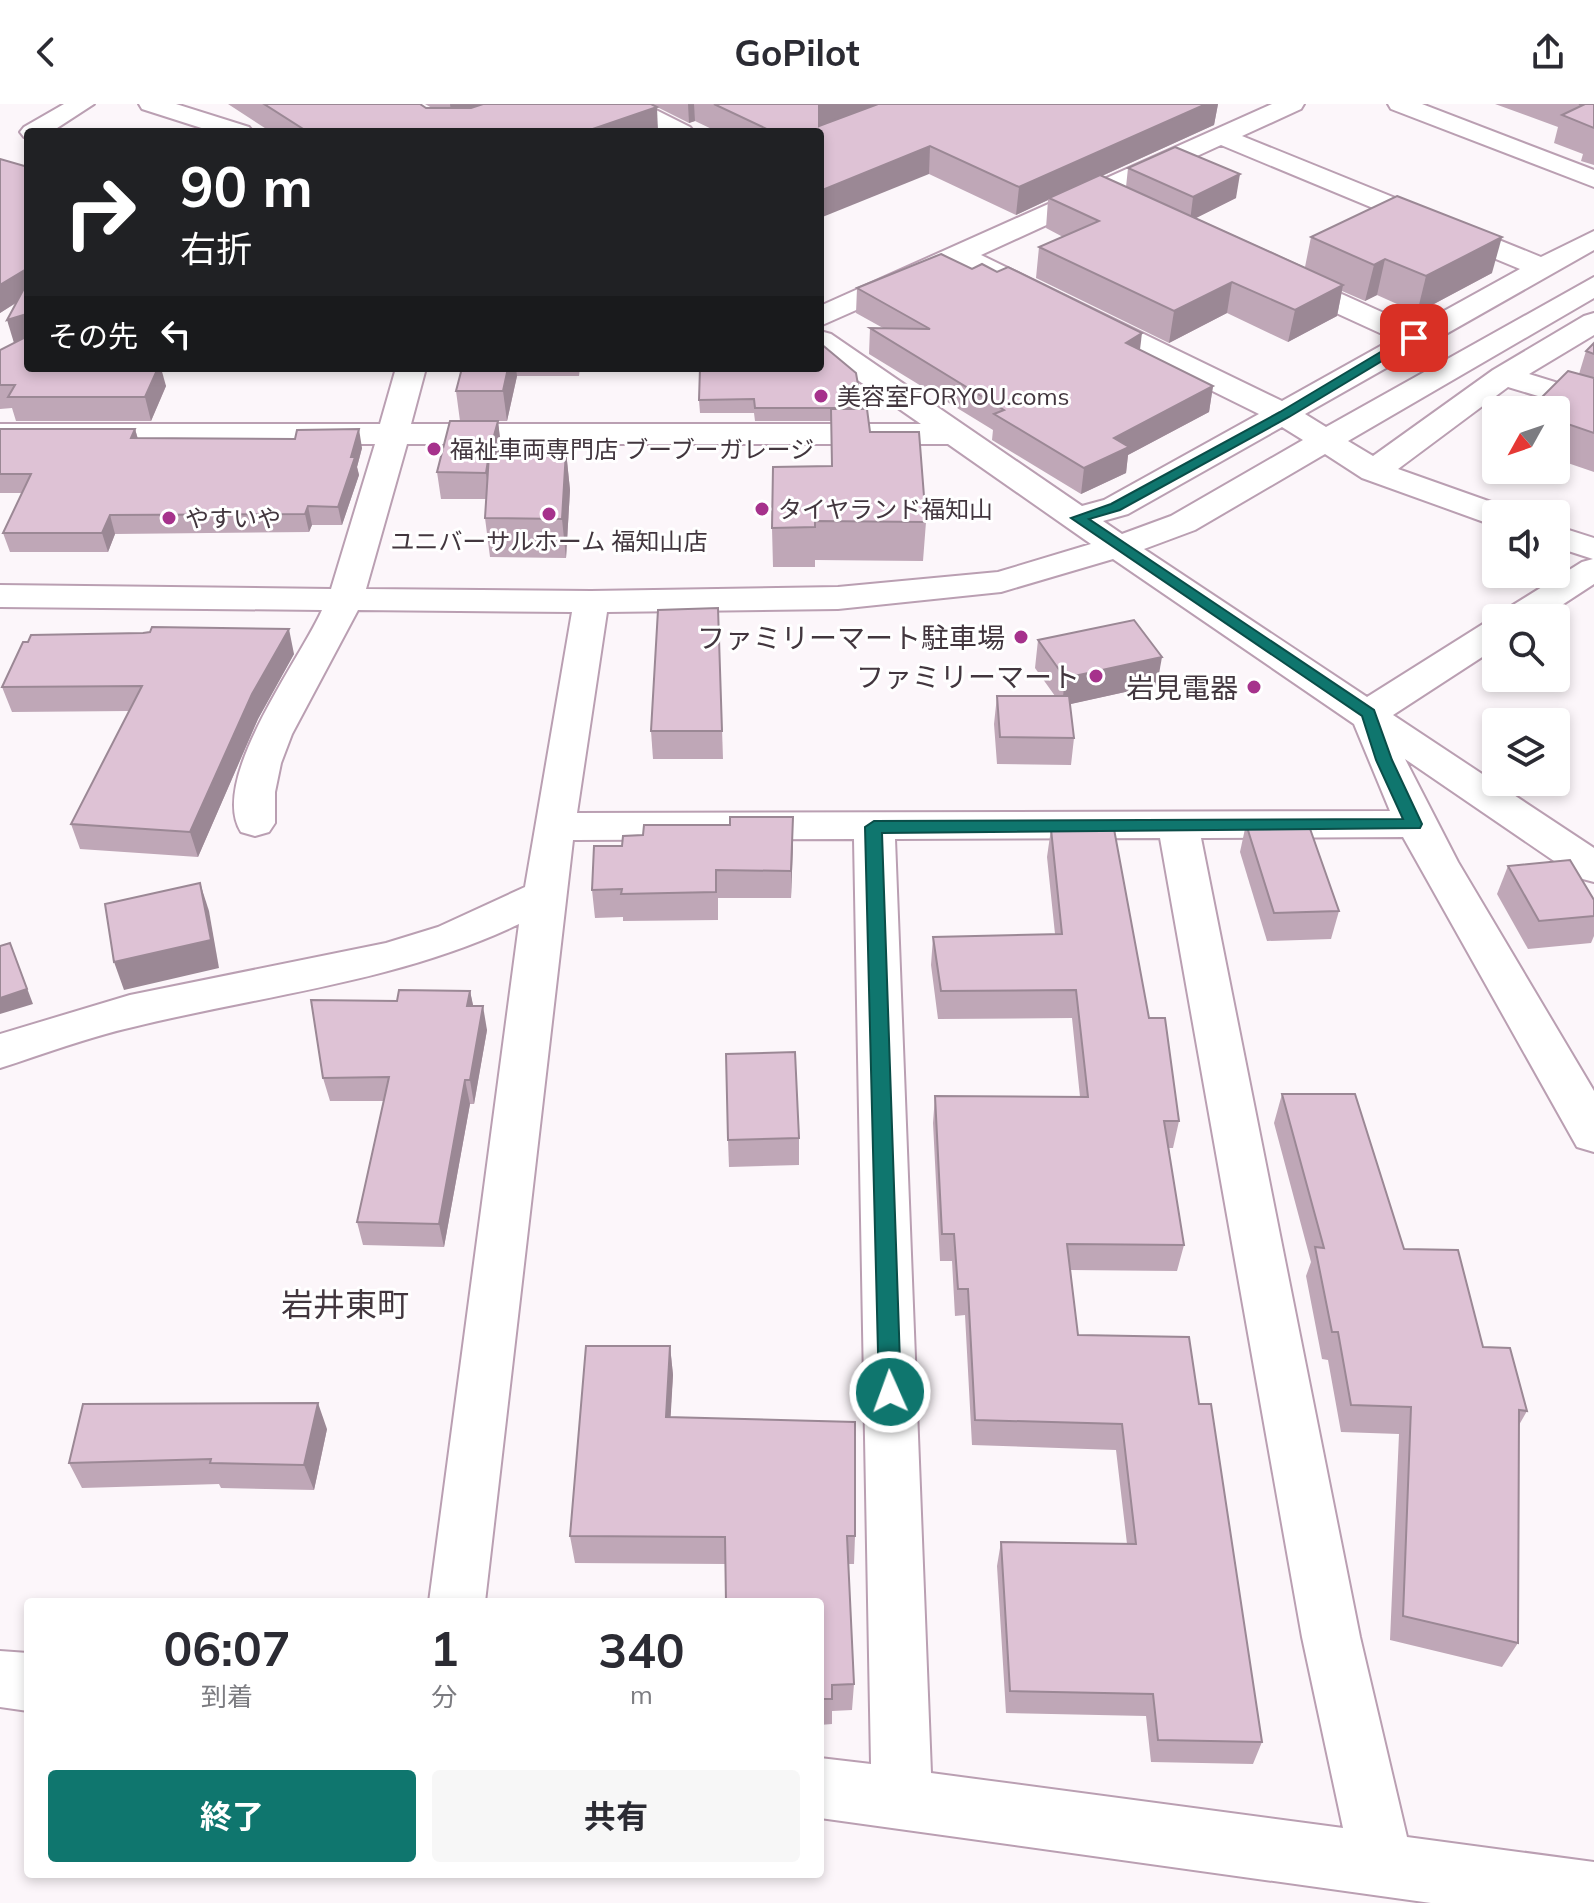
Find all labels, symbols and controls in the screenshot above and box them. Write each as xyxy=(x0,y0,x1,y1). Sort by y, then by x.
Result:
icon: back xyxy=(24,30,68,74)
text: GoPilot xyxy=(734,30,860,75)
icon: share xyxy=(1526,30,1570,74)
text: 90 m xyxy=(180,151,313,221)
icon: right xyxy=(48,160,152,264)
text: 右折 xyxy=(180,226,252,271)
pin xyxy=(1380,304,1448,372)
icon: left xyxy=(154,312,198,356)
icon: arrive xyxy=(1392,316,1436,360)
text: その先 xyxy=(48,317,138,355)
place label: 美容室FORYOU.coms xyxy=(837,381,1069,411)
marker: 美容室FORYOU.coms xyxy=(812,387,830,405)
north arrow xyxy=(1482,396,1570,484)
map controls xyxy=(1482,396,1570,796)
place label: 福祉車両専門店 ブーブーガレージ xyxy=(450,434,814,464)
marker: 福祉車両専門店 ブーブーガレージ xyxy=(425,440,443,458)
place label: タイヤランド福知山 xyxy=(778,494,993,524)
marker: タイヤランド福知山 xyxy=(753,500,771,518)
button: sound xyxy=(1482,500,1570,588)
place label: やすいや xyxy=(185,503,281,533)
marker: ユニバーサルホーム 福知山店 xyxy=(540,505,558,523)
marker: やすいや xyxy=(160,509,178,527)
place label: ユニバーサルホーム 福知山店 xyxy=(390,526,708,556)
button: search xyxy=(1482,604,1570,692)
place label: ファミリーマート駐車場 xyxy=(697,620,1005,655)
marker: ファミリーマート駐車場 xyxy=(1012,628,1030,646)
place label: ファミリーマート xyxy=(856,659,1080,694)
marker: ファミリーマート xyxy=(1087,667,1105,685)
place label: 岩見電器 xyxy=(1126,670,1238,705)
marker: 岩見電器 xyxy=(1245,678,1263,696)
button: layers xyxy=(1482,708,1570,796)
district label: 岩井東町 xyxy=(281,1284,409,1324)
position arrow xyxy=(848,1350,932,1434)
text: 06:07 xyxy=(163,1618,291,1678)
text: 1 xyxy=(430,1618,459,1678)
text: 340 xyxy=(598,1620,685,1680)
text: m xyxy=(630,1678,653,1711)
text: 到着 xyxy=(201,1680,253,1713)
text: 分 xyxy=(431,1680,457,1713)
button: 終了 xyxy=(48,1770,416,1862)
button: 共有 xyxy=(432,1770,800,1862)

